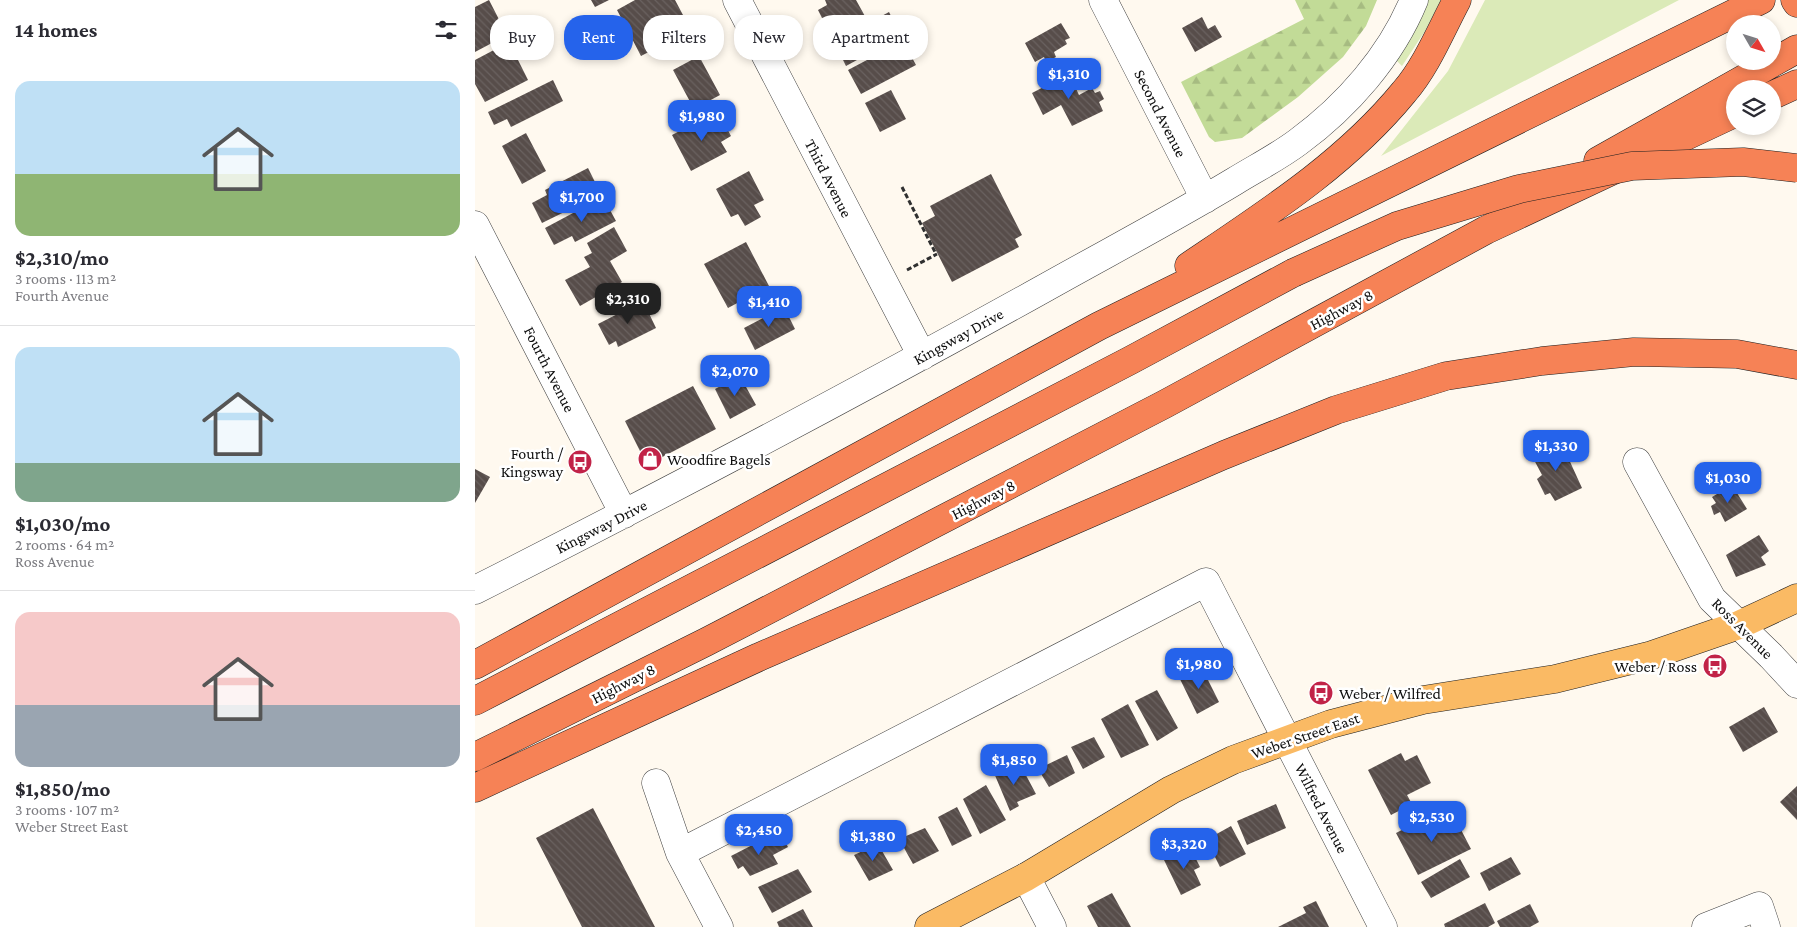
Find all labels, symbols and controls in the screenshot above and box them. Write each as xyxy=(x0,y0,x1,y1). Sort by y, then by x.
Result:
chip: Buy xyxy=(490,15,554,60)
chip: Rent xyxy=(564,15,633,60)
chip: Filters xyxy=(643,15,724,60)
chip: New xyxy=(734,15,803,60)
chip: Apartment xyxy=(813,15,928,60)
north arrow xyxy=(1726,15,1781,70)
map controls xyxy=(1726,15,1781,135)
icon: filters xyxy=(432,16,460,44)
text: 14 homes xyxy=(15,18,97,42)
pin: $1,310 xyxy=(1028,58,1110,100)
text: $1,310 xyxy=(1048,65,1090,82)
street label: Second Avenue xyxy=(1131,67,1190,160)
button: layers xyxy=(1726,80,1781,135)
pin: $1,980 xyxy=(661,100,743,142)
text: $1,980 xyxy=(679,107,725,124)
icon: home xyxy=(193,114,283,204)
street label: Third Avenue xyxy=(802,136,856,220)
pin: $1,700 xyxy=(541,180,623,223)
text: $1,700 xyxy=(560,188,605,205)
text: $2,310/mo xyxy=(15,246,109,270)
text: 3 rooms · 113 m² xyxy=(15,270,116,287)
pin: $2,310 xyxy=(587,282,669,325)
pin: $1,410 xyxy=(728,286,810,328)
street label: Highway 8 xyxy=(1307,286,1376,334)
text: Fourth Avenue xyxy=(15,287,109,304)
text: $2,310 xyxy=(606,290,650,307)
text: $1,410 xyxy=(748,293,790,310)
street label: Kingsway Drive xyxy=(910,305,1007,369)
street label: Fourth Avenue xyxy=(521,324,578,415)
pin: $2,070 xyxy=(694,354,776,397)
text: $2,070 xyxy=(711,362,759,379)
icon: home xyxy=(193,379,283,469)
pin: $1,330 xyxy=(1515,430,1597,472)
text: $1,330 xyxy=(1534,437,1578,454)
place label: Fourth / Kingsway xyxy=(501,445,564,481)
shop icon: Woodfire Bagels xyxy=(637,446,663,472)
bus stop icon: Fourth / Kingsway xyxy=(567,449,593,475)
place label: Woodfire Bagels xyxy=(667,451,771,469)
pin: $1,030 xyxy=(1687,462,1769,504)
text: $1,030 xyxy=(1705,469,1751,486)
street label: Highway 8 xyxy=(949,476,1018,524)
street label: Kingsway Drive xyxy=(553,496,650,558)
text: $1,030/mo xyxy=(15,512,111,536)
text: 2 rooms · 64 m² xyxy=(15,536,114,553)
text: Ross Avenue xyxy=(15,553,94,570)
street label: Ross Avenue xyxy=(1709,594,1777,662)
icon: home xyxy=(193,644,283,734)
pin: $1,980 xyxy=(1158,648,1240,690)
bus stop icon: Weber / Ross xyxy=(1702,653,1728,679)
text: $1,980 xyxy=(1176,655,1222,672)
place label: Weber / Ross xyxy=(1614,658,1697,675)
street label: Highway 8 xyxy=(589,660,658,708)
bus stop icon: Weber / Wilfred xyxy=(1308,680,1334,706)
place label: Weber / Wilfred xyxy=(1339,685,1442,702)
street label: Weber Street East xyxy=(1249,709,1362,762)
pin: $1,850 xyxy=(973,744,1055,786)
text: $1,850 xyxy=(991,751,1037,768)
street label: Wilfred Avenue xyxy=(1292,760,1351,856)
text: $1,850/mo xyxy=(15,777,110,801)
pin: $2,530 xyxy=(1391,800,1473,843)
text: 3 rooms · 107 m² xyxy=(15,801,119,818)
text: $2,530 xyxy=(1409,808,1455,825)
pin: $2,450 xyxy=(718,814,800,856)
text: Weber Street East xyxy=(15,818,128,835)
pin: $1,380 xyxy=(832,820,914,862)
text: $2,450 xyxy=(736,821,782,838)
text: $1,380 xyxy=(850,827,896,844)
pin: $3,320 xyxy=(1143,828,1225,870)
text: $3,320 xyxy=(1161,835,1207,852)

